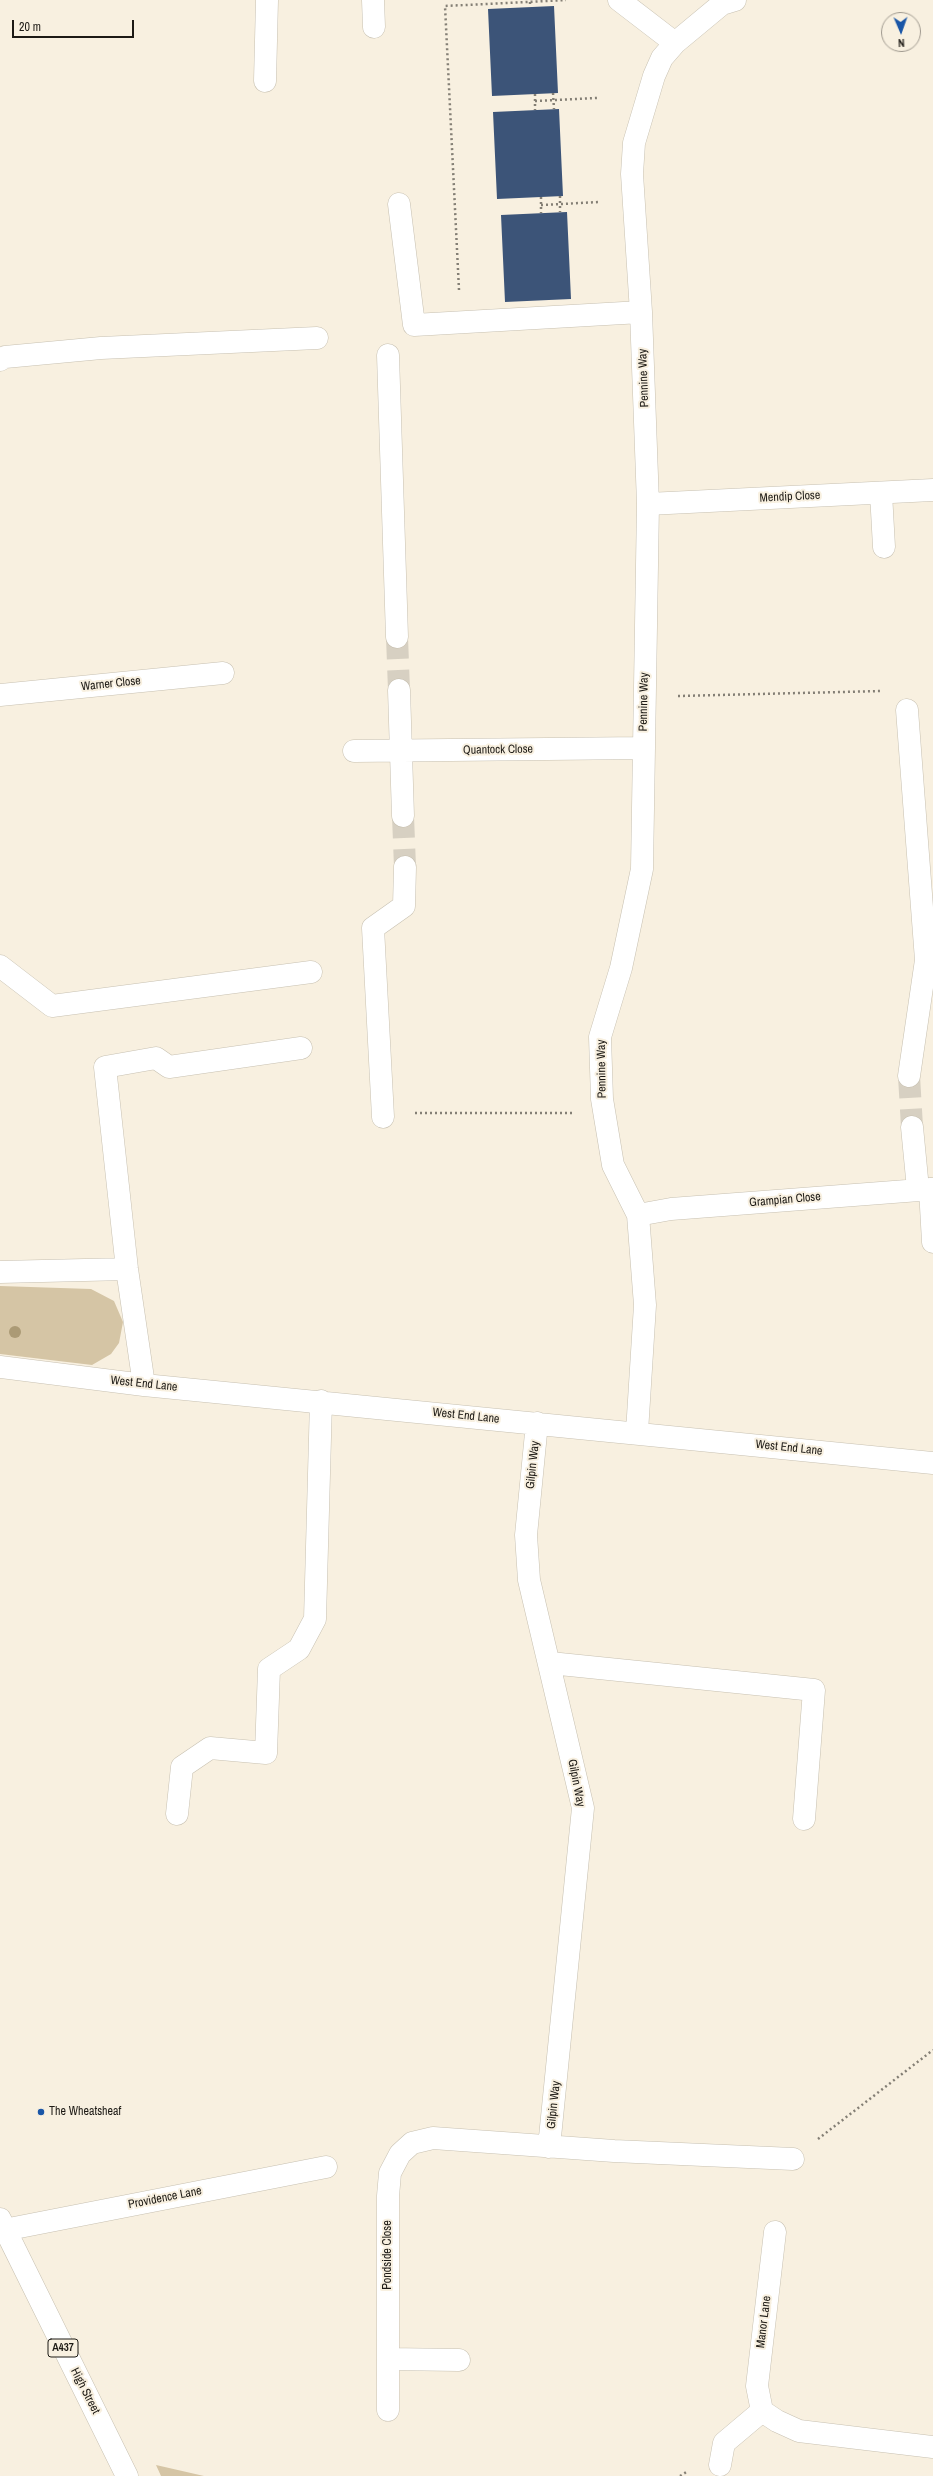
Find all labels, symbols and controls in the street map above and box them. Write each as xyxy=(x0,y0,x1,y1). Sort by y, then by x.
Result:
scale bar xyxy=(14,12,136,38)
north arrow xyxy=(881,12,921,52)
text: 20 m xyxy=(19,19,41,35)
text: N xyxy=(898,36,905,50)
street label: Pennine Way xyxy=(636,348,652,408)
street label: Mendip Close xyxy=(759,488,821,506)
street label: Pennine Way xyxy=(636,673,652,731)
street label: Warner Close xyxy=(81,674,141,694)
street label: Quantock Close xyxy=(463,742,533,758)
street label: Pennine Way xyxy=(594,1040,610,1098)
street label: Grampian Close xyxy=(749,1190,821,1210)
street label: West End Lane xyxy=(110,1373,178,1395)
street label: West End Lane xyxy=(432,1405,500,1427)
street label: West End Lane xyxy=(755,1437,823,1459)
street label: Gilpin Way xyxy=(523,1440,543,1490)
street label: Gilpin Way xyxy=(564,1758,588,1808)
street label: Gilpin Way xyxy=(544,2080,564,2130)
place label: The Wheatsheaf xyxy=(49,2105,121,2119)
marker: The Wheatsheaf xyxy=(36,2107,46,2117)
street label: Providence Lane xyxy=(127,2184,203,2212)
street label: Pondside Close xyxy=(381,2220,395,2290)
street label: Manor Lane xyxy=(754,2295,774,2349)
road number: A437 xyxy=(48,2339,78,2357)
street label: High Street xyxy=(67,2366,103,2416)

